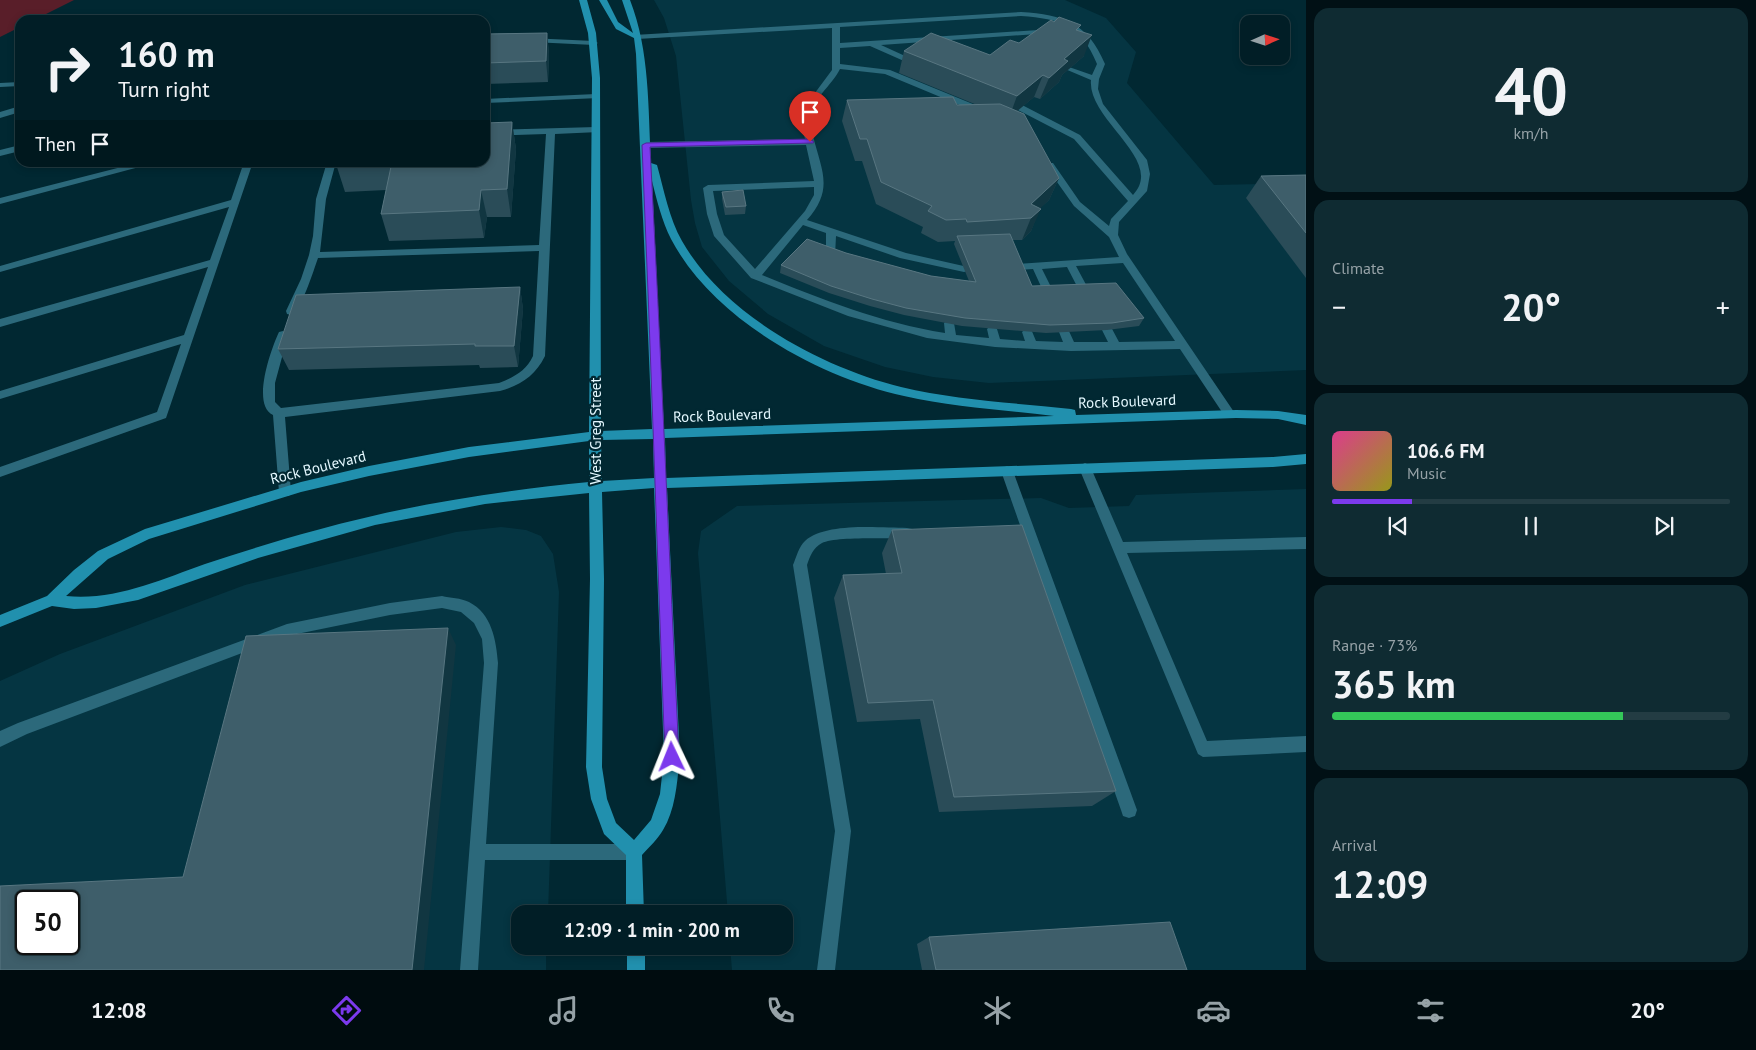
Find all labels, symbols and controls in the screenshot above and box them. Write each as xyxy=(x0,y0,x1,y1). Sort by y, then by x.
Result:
north arrow xyxy=(1240,15,1290,65)
map controls xyxy=(1240,15,1290,65)
text: 160 m xyxy=(118,31,215,77)
icon: right xyxy=(35,35,100,100)
text: 40 xyxy=(1494,48,1568,132)
text: Turn right xyxy=(118,75,210,103)
pin xyxy=(789,91,831,142)
icon: arrive xyxy=(796,98,824,126)
text: km/h xyxy=(1513,123,1549,143)
icon: arrive xyxy=(86,130,114,158)
text: Then xyxy=(35,132,76,156)
text: Climate xyxy=(1332,258,1384,278)
text: 20° xyxy=(1501,282,1561,331)
text: − xyxy=(1332,288,1346,325)
text: + xyxy=(1716,288,1730,325)
street label: West Greg Street xyxy=(586,378,605,484)
street label: Rock Boulevard xyxy=(1078,390,1176,412)
street label: Rock Boulevard xyxy=(673,404,771,426)
text: 106.6 FM xyxy=(1407,439,1484,463)
street label: Rock Boulevard xyxy=(268,446,368,488)
text: Music xyxy=(1407,463,1447,483)
icon: previous xyxy=(1384,512,1412,540)
icon: pause xyxy=(1517,512,1545,540)
icon: next xyxy=(1650,512,1678,540)
text: Range · 73% xyxy=(1332,635,1417,655)
text: 365 km xyxy=(1332,659,1456,708)
position arrow xyxy=(645,730,697,782)
text: Arrival xyxy=(1332,835,1377,855)
text: 12:09 xyxy=(1332,859,1428,908)
speed limit sign: 50 xyxy=(15,890,80,955)
text: 12:09 · 1 min · 200 m xyxy=(564,918,740,942)
icon: directions xyxy=(329,993,364,1028)
icon: music xyxy=(546,993,581,1028)
icon: phone xyxy=(763,993,798,1028)
icon: climate xyxy=(980,993,1015,1028)
icon: car xyxy=(1196,993,1231,1028)
icon: filters xyxy=(1413,993,1448,1028)
text: 12:08 xyxy=(91,996,147,1024)
text: 20° xyxy=(1630,996,1665,1024)

